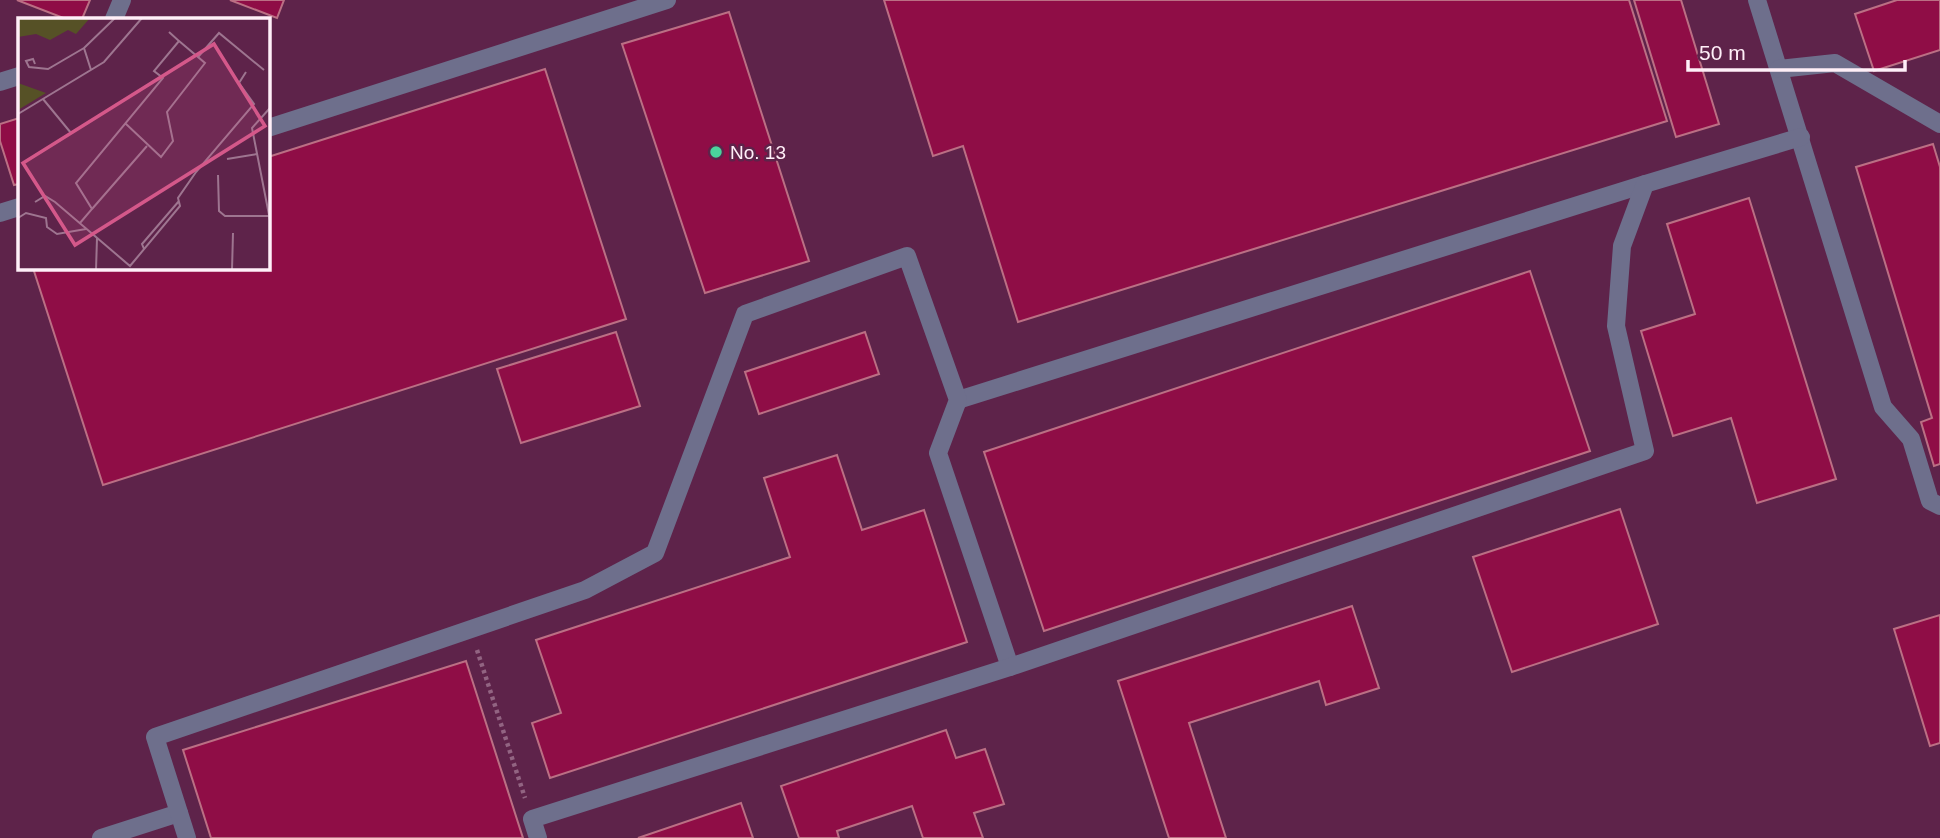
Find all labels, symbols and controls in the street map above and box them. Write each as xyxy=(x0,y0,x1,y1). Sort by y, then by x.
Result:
inset map xyxy=(18,18,270,270)
scale bar xyxy=(1688,28,1905,72)
text: 50 m xyxy=(1699,41,1746,64)
place label: No. 13 xyxy=(730,142,786,163)
marker: No. 13 xyxy=(708,144,724,160)

